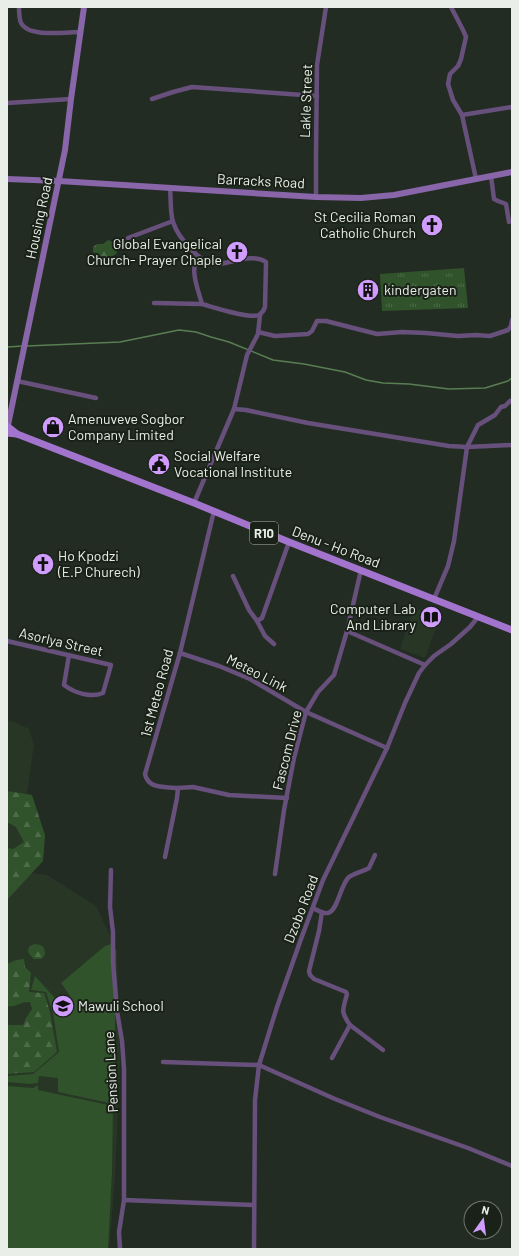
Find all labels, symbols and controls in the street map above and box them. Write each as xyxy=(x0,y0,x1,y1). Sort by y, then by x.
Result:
street label: Lakle Street xyxy=(296,64,315,138)
street label: Barracks Road xyxy=(217,170,305,191)
street label: Housing Road xyxy=(22,175,55,260)
place label: St Cecilia Roman Catholic Church xyxy=(314,208,416,241)
church icon: St Cecilia Roman Catholic Church xyxy=(419,212,445,238)
place label: Global Evangelical Church- Prayer Chaple xyxy=(87,235,222,268)
church icon: Global Evangelical Church- Prayer Chaple xyxy=(224,239,250,265)
building icon: kindergaten xyxy=(355,277,381,303)
place label: kindergaten xyxy=(384,281,457,298)
place label: Amenuveve Sogbor Company Limited xyxy=(68,410,184,443)
shop icon: Amenuveve Sogbor Company Limited xyxy=(40,414,66,440)
place label: Social Welfare Vocational Institute xyxy=(174,447,292,480)
public building icon: Social Welfare Vocational Institute xyxy=(146,451,172,477)
road number: R10 xyxy=(250,522,278,544)
street label: Denu - Ho Road xyxy=(290,522,383,571)
place label: Ho Kpodzi (E.P Churech) xyxy=(57,547,140,580)
church icon: Ho Kpodzi (E.P Churech) xyxy=(30,551,56,577)
place label: Computer Lab And Library xyxy=(330,600,417,633)
library icon: Computer Lab And Library xyxy=(418,604,444,630)
street label: Asorlya Street xyxy=(17,624,105,659)
street label: 1st Meteo Road xyxy=(137,647,176,739)
street label: Meteo Link xyxy=(224,650,291,695)
street label: Fascom Drive xyxy=(268,708,305,792)
street label: Dzobo Road xyxy=(280,872,321,945)
school or university icon: Mawuli School xyxy=(50,993,76,1019)
place label: Mawuli School xyxy=(78,997,164,1014)
street label: Pension Lane xyxy=(100,1031,121,1113)
north arrow xyxy=(463,1200,503,1240)
text: N xyxy=(480,1203,491,1217)

